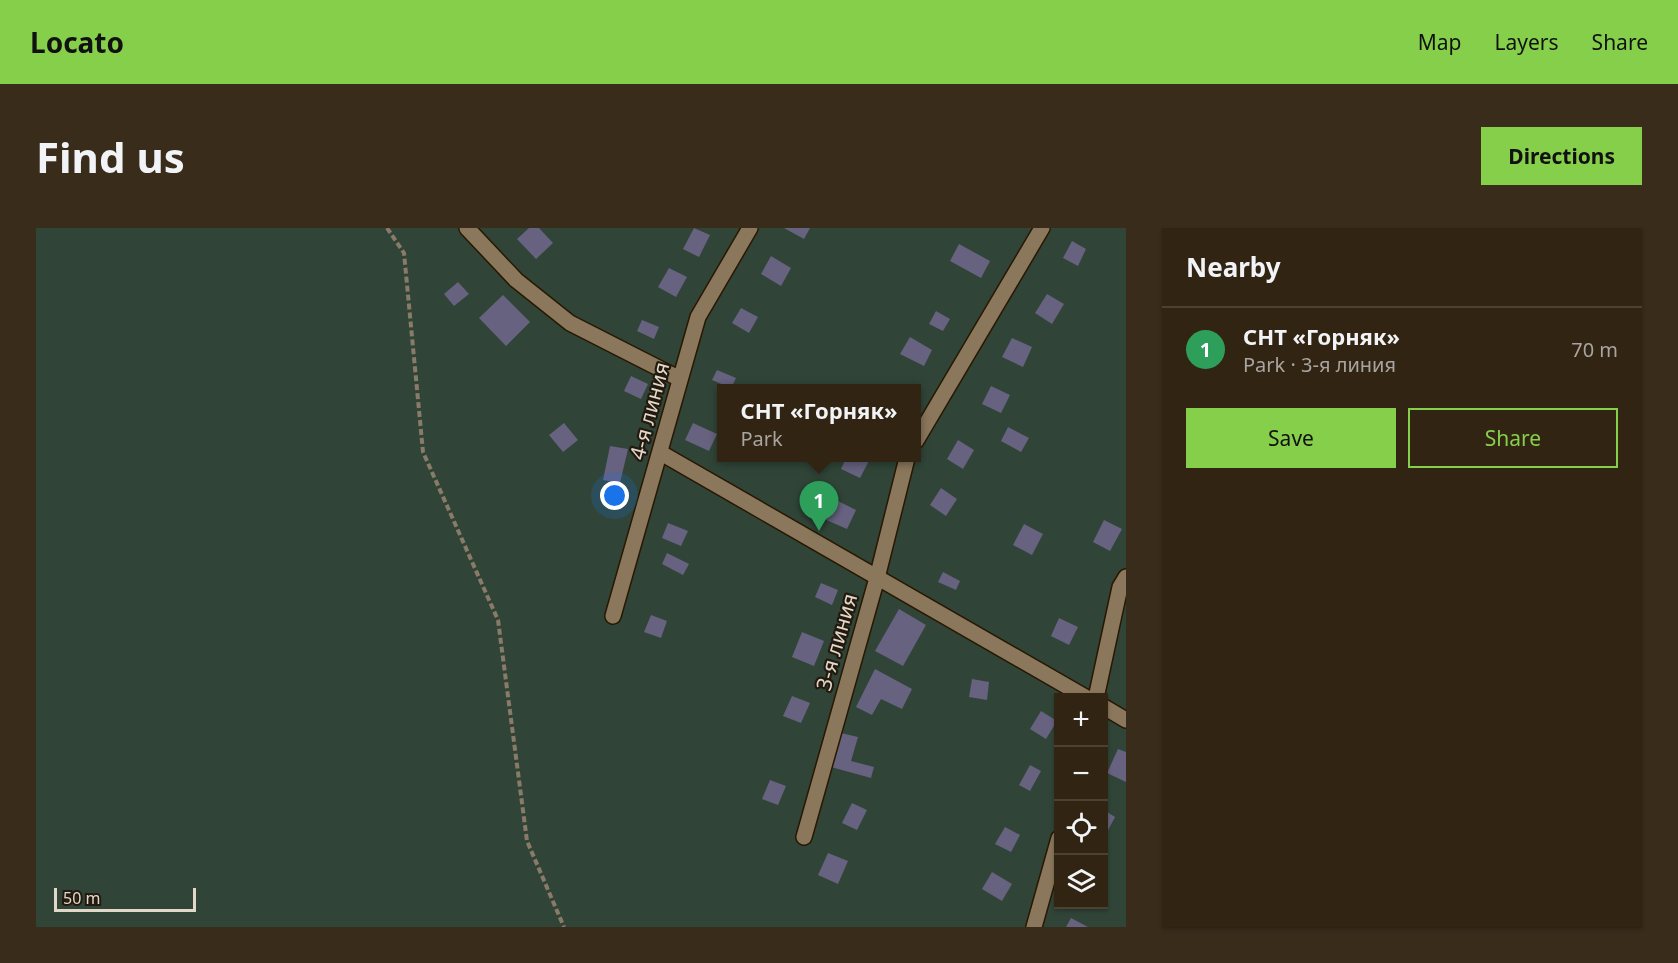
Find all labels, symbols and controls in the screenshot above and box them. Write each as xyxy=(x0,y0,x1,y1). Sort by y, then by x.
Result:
text: Locato xyxy=(30,23,124,61)
text: Map xyxy=(1418,28,1462,56)
text: Layers xyxy=(1495,28,1559,56)
text: Share xyxy=(1592,28,1648,56)
button: Directions xyxy=(1481,127,1642,185)
text: Find us xyxy=(36,128,185,185)
text: Nearby xyxy=(1186,249,1281,285)
text: СНТ «Горняк» xyxy=(1243,321,1400,351)
text: 1 xyxy=(1200,336,1211,363)
text: 70 m xyxy=(1571,336,1618,363)
text: Park · 3-я линия xyxy=(1243,351,1396,378)
street label: 4-я линия xyxy=(623,359,675,463)
popup xyxy=(717,384,921,462)
text: СНТ «Горняк» xyxy=(741,395,898,425)
button: Save xyxy=(1186,408,1396,468)
button: Share xyxy=(1408,408,1618,468)
text: Park xyxy=(741,425,783,452)
your location xyxy=(600,481,629,510)
pin: 1 xyxy=(800,482,838,531)
street label: 3-я линия xyxy=(809,590,863,694)
map controls xyxy=(1054,693,1108,909)
button: + xyxy=(1054,693,1108,747)
button: − xyxy=(1054,747,1108,801)
button: locate xyxy=(1054,801,1108,855)
button: layers xyxy=(1054,855,1108,909)
scale bar xyxy=(54,885,196,912)
text: 50 m xyxy=(63,887,100,909)

